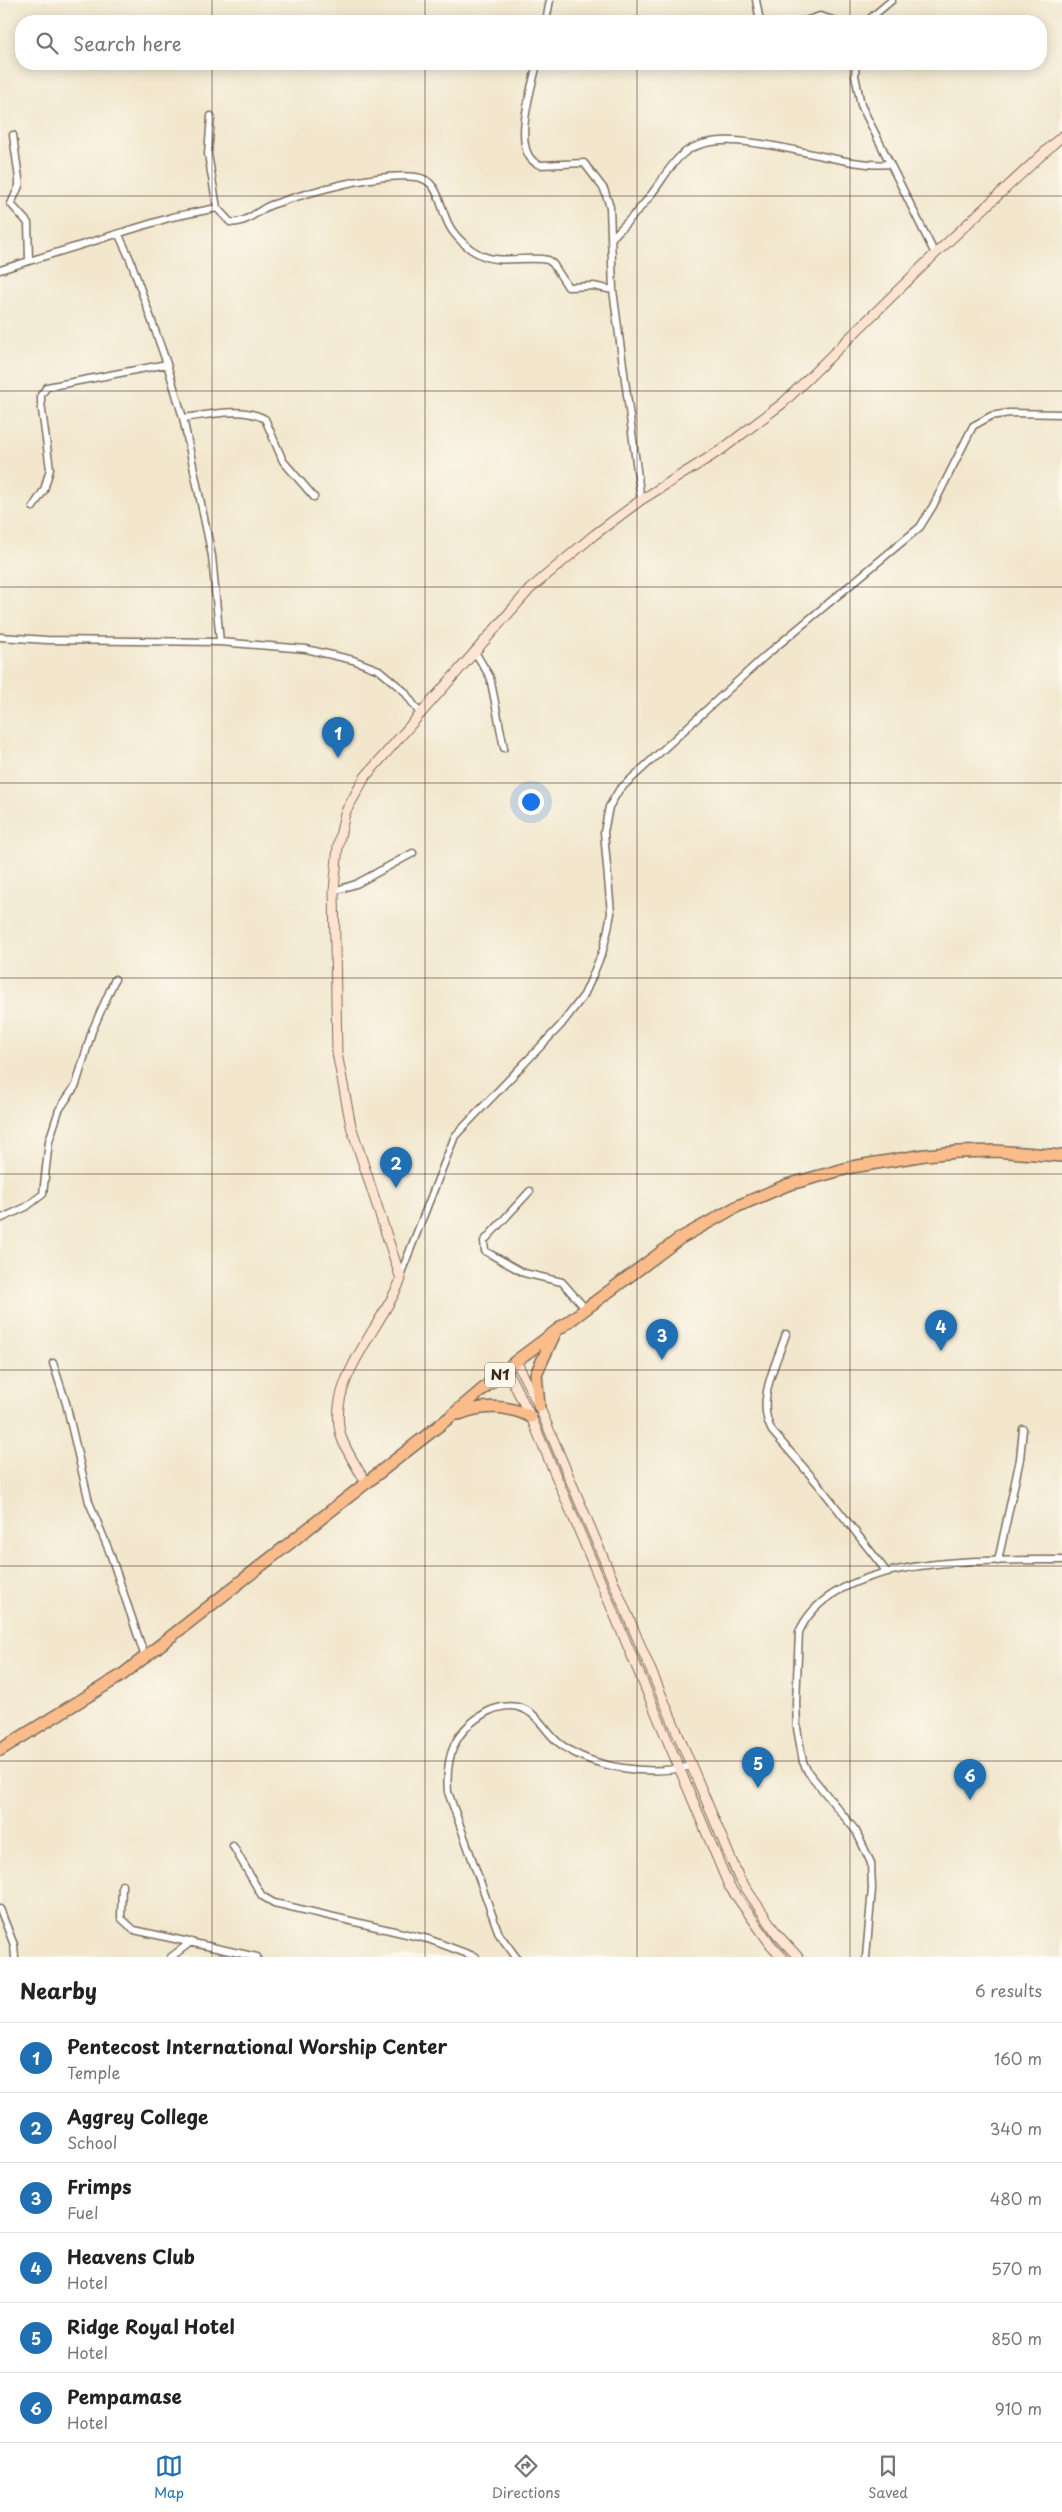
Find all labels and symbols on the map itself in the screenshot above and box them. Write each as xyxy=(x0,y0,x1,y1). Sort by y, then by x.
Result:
pin: 1 xyxy=(322,717,354,758)
your location xyxy=(518,789,544,815)
pin: 2 xyxy=(380,1147,412,1188)
pin: 4 xyxy=(925,1310,957,1351)
pin: 3 xyxy=(646,1319,678,1360)
road number: N1 xyxy=(485,1362,515,1388)
pin: 5 xyxy=(742,1747,774,1788)
pin: 6 xyxy=(954,1759,986,1800)

